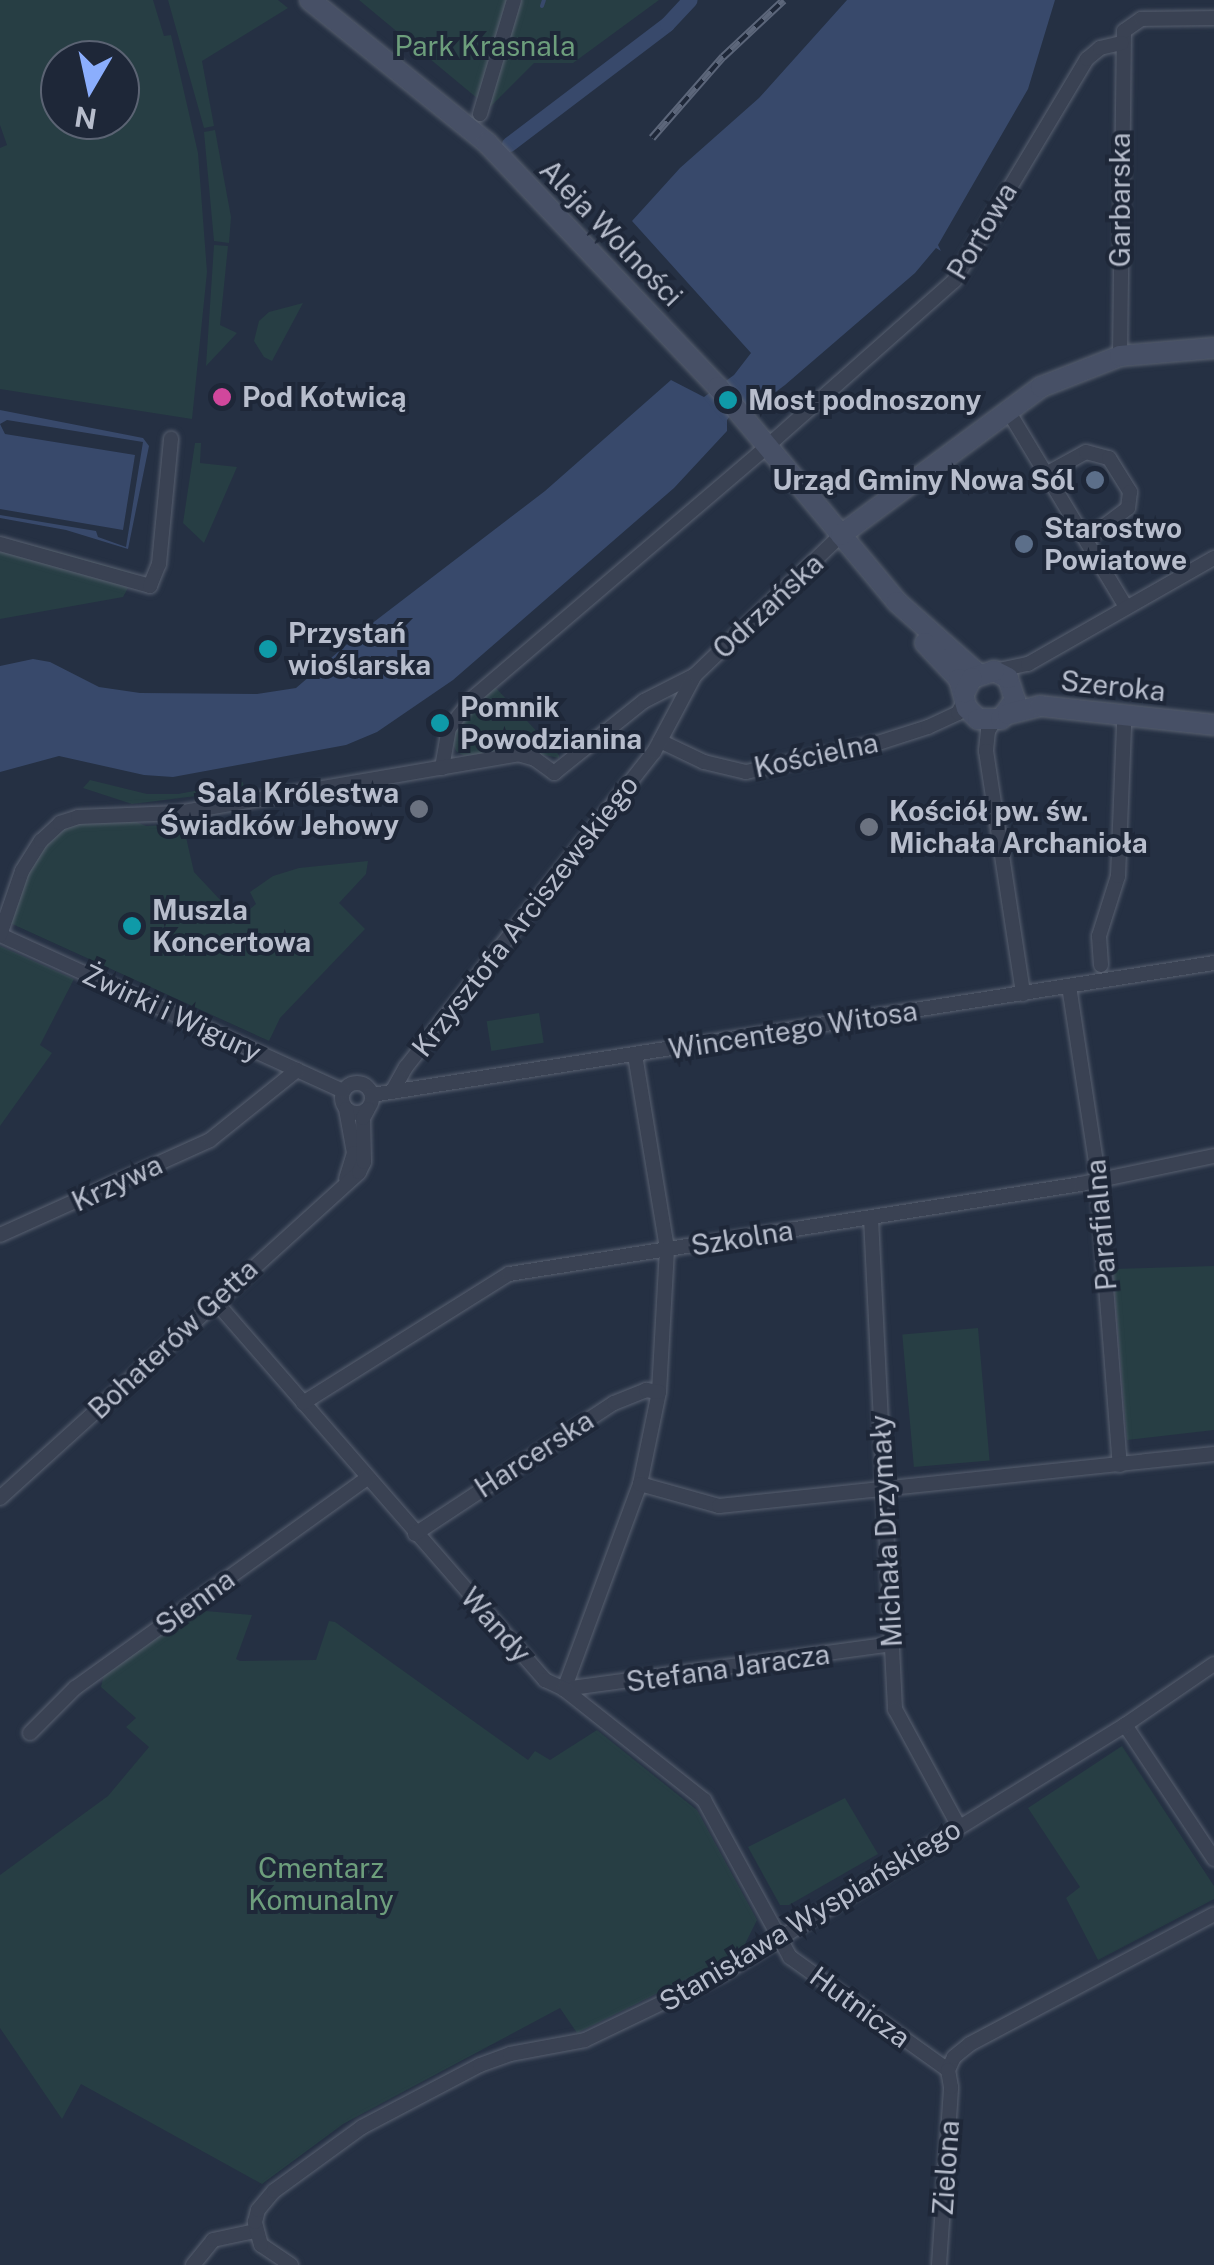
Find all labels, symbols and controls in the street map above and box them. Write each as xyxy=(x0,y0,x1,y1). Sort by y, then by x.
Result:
park label: Park Krasnala xyxy=(395,29,575,63)
north arrow xyxy=(40,40,140,140)
text: N xyxy=(72,100,99,136)
street label: Garbarska xyxy=(1103,133,1137,267)
street label: Aleja Wolności xyxy=(533,153,689,313)
street label: Portowa xyxy=(940,176,1024,286)
place label: Pod Kotwicą xyxy=(242,380,406,414)
place label: Most podnoszony xyxy=(748,383,981,417)
marker: Pod Kotwicą xyxy=(211,386,233,408)
marker: Most podnoszony xyxy=(717,389,739,411)
place label: Urząd Gminy Nowa Sól xyxy=(772,463,1075,497)
marker: Urząd Gminy Nowa Sól xyxy=(1084,469,1106,491)
place label: Starostwo Powiatowe xyxy=(1044,511,1187,577)
marker: Starostwo Powiatowe xyxy=(1013,533,1035,555)
street label: Odrzańska xyxy=(706,546,830,666)
place label: Przystań wioślarska xyxy=(288,616,431,682)
marker: Przystań wioślarska xyxy=(257,638,279,660)
street label: Szeroka xyxy=(1059,664,1167,708)
place label: Pomnik Powodzianina xyxy=(460,690,642,756)
marker: Pomnik Powodzianina xyxy=(429,712,451,734)
street label: Kościelna xyxy=(751,725,881,785)
street label: Krzysztofa Arciszewskiego xyxy=(405,769,645,1063)
place label: Sala Królestwa Świadków Jehowy xyxy=(159,776,399,842)
place label: Kościół pw. św. Michała Archanioła xyxy=(889,794,1148,860)
marker: Sala Królestwa Świadków Jehowy xyxy=(408,798,430,820)
marker: Kościół pw. św. Michała Archanioła xyxy=(858,816,880,838)
place label: Muszla Koncertowa xyxy=(152,893,311,959)
marker: Muszla Koncertowa xyxy=(121,915,143,937)
street label: Żwirki i Wigury xyxy=(77,957,267,1069)
street label: Wincentego Witosa xyxy=(666,994,920,1066)
street label: Krzywa xyxy=(67,1148,167,1218)
street label: Parafialna xyxy=(1079,1158,1123,1292)
street label: Szkolna xyxy=(689,1213,795,1263)
street label: Bohaterów Getta xyxy=(82,1252,264,1426)
street label: Harcerska xyxy=(468,1403,600,1505)
street label: Michała Drzymały xyxy=(863,1414,909,1648)
street label: Sienna xyxy=(149,1562,241,1642)
street label: Wandy xyxy=(454,1581,538,1669)
street label: Stefana Jaracza xyxy=(624,1637,832,1699)
street label: Stanisława Wyspiańskiego xyxy=(653,1811,967,2019)
park label: Cmentarz Komunalny xyxy=(248,1851,394,1917)
street label: Hutnicza xyxy=(803,1959,917,2055)
street label: Zielona xyxy=(926,2119,966,2217)

